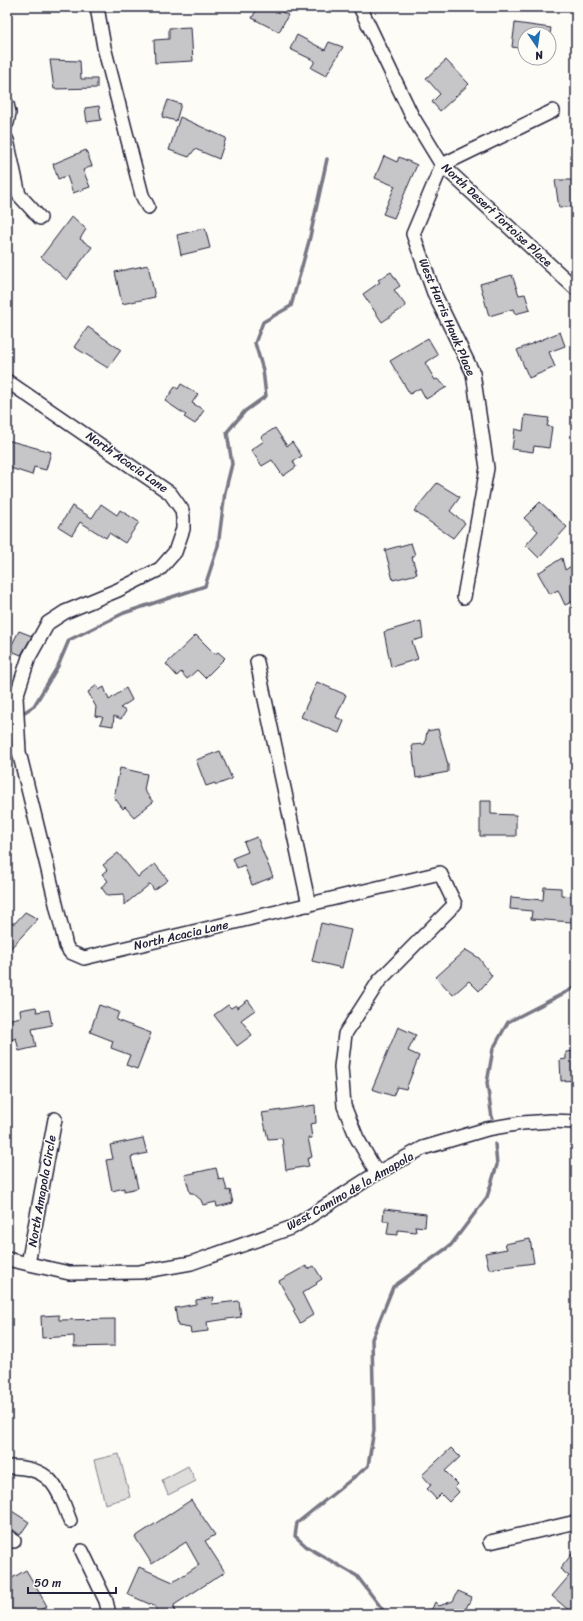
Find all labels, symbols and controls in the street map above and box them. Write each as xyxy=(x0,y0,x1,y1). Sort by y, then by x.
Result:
north arrow xyxy=(517,26,557,66)
text: N xyxy=(533,45,546,65)
street label: North Desert Tortoise Place xyxy=(436,157,558,273)
street label: West Harris Hawk Place xyxy=(412,255,482,380)
street label: North Acacia Lane xyxy=(81,425,173,499)
street label: North Acacia Lane xyxy=(131,913,231,957)
street label: North Amapola Circle xyxy=(21,1133,63,1249)
street label: West Camino de la Amapola xyxy=(282,1145,418,1237)
scale bar xyxy=(28,1569,116,1595)
text: 50 m xyxy=(34,1572,61,1594)

